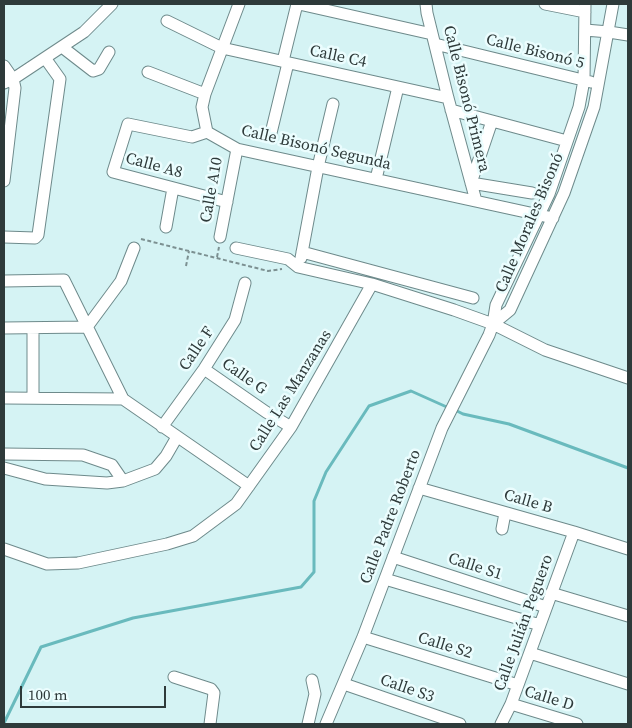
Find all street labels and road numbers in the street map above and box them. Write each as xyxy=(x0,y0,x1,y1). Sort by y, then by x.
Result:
street label: Calle Bisonó Primera xyxy=(438,24,494,174)
street label: Calle Bisonó 5 xyxy=(484,31,586,73)
street label: Calle C4 xyxy=(308,42,368,72)
street label: Calle Bisonó Segunda xyxy=(239,121,393,175)
street label: Calle A8 xyxy=(123,149,185,183)
street label: Calle Morales Bisonó xyxy=(492,150,568,296)
street label: Calle A10 xyxy=(197,156,227,224)
street label: Calle F xyxy=(175,323,219,375)
street label: Calle Las Manzanas xyxy=(246,327,336,455)
street label: Calle G xyxy=(218,355,270,399)
street label: Calle Padre Roberto xyxy=(357,447,425,587)
street label: Calle B xyxy=(501,486,555,518)
street label: Calle S1 xyxy=(445,549,505,585)
street label: Calle Julián Peguero xyxy=(490,552,558,694)
street label: Calle S2 xyxy=(415,629,475,663)
street label: Calle S3 xyxy=(377,671,437,707)
street label: Calle D xyxy=(522,682,576,716)

